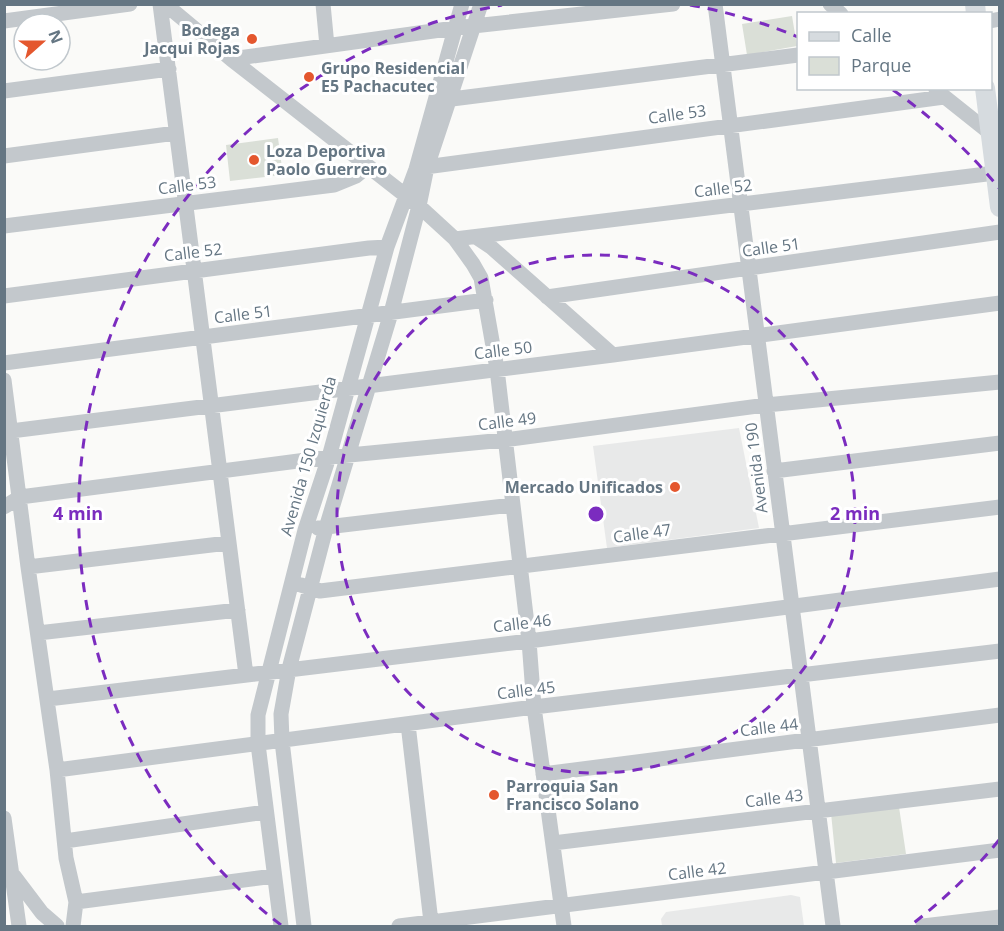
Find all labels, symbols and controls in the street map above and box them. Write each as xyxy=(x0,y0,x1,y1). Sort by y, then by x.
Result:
north arrow xyxy=(12,12,72,72)
legend xyxy=(797,12,992,90)
place label: Bodega Jacqui Rojas xyxy=(142,19,240,59)
text: Calle xyxy=(851,23,892,47)
text: N xyxy=(43,27,69,47)
marker: Bodega Jacqui Rojas xyxy=(245,32,259,46)
text: Parque xyxy=(851,53,911,77)
place label: Grupo Residencial E5 Pachacutec xyxy=(321,57,465,97)
marker: Grupo Residencial E5 Pachacutec xyxy=(302,70,316,84)
street label: Calle 53 xyxy=(647,99,707,129)
place label: Loza Deportiva Paolo Guerrero xyxy=(266,140,387,180)
marker: Loza Deportiva Paolo Guerrero xyxy=(247,153,261,167)
street label: Calle 53 xyxy=(157,171,217,199)
street label: Calle 52 xyxy=(693,174,753,202)
street label: Calle 51 xyxy=(741,232,801,262)
street label: Calle 52 xyxy=(163,238,223,266)
street label: Calle 51 xyxy=(213,300,273,328)
street label: Calle 50 xyxy=(473,336,533,364)
street label: Avenida 150 Izquierda xyxy=(275,374,341,538)
street label: Calle 49 xyxy=(477,407,537,435)
street label: Avenida 190 xyxy=(740,421,772,515)
place label: Mercado Unificados xyxy=(505,476,663,498)
marker: Mercado Unificados xyxy=(668,480,682,494)
text: 4 min xyxy=(53,501,103,525)
text: 2 min xyxy=(830,501,880,525)
centre of rings xyxy=(586,504,606,524)
street label: Calle 47 xyxy=(612,518,672,548)
street label: Calle 46 xyxy=(492,609,552,637)
street label: Calle 45 xyxy=(496,676,556,704)
street label: Calle 44 xyxy=(739,713,799,741)
place label: Parroquia San Francisco Solano xyxy=(506,775,639,815)
street label: Calle 43 xyxy=(744,784,804,812)
marker: Parroquia San Francisco Solano xyxy=(487,788,501,802)
street label: Calle 42 xyxy=(667,857,727,885)

